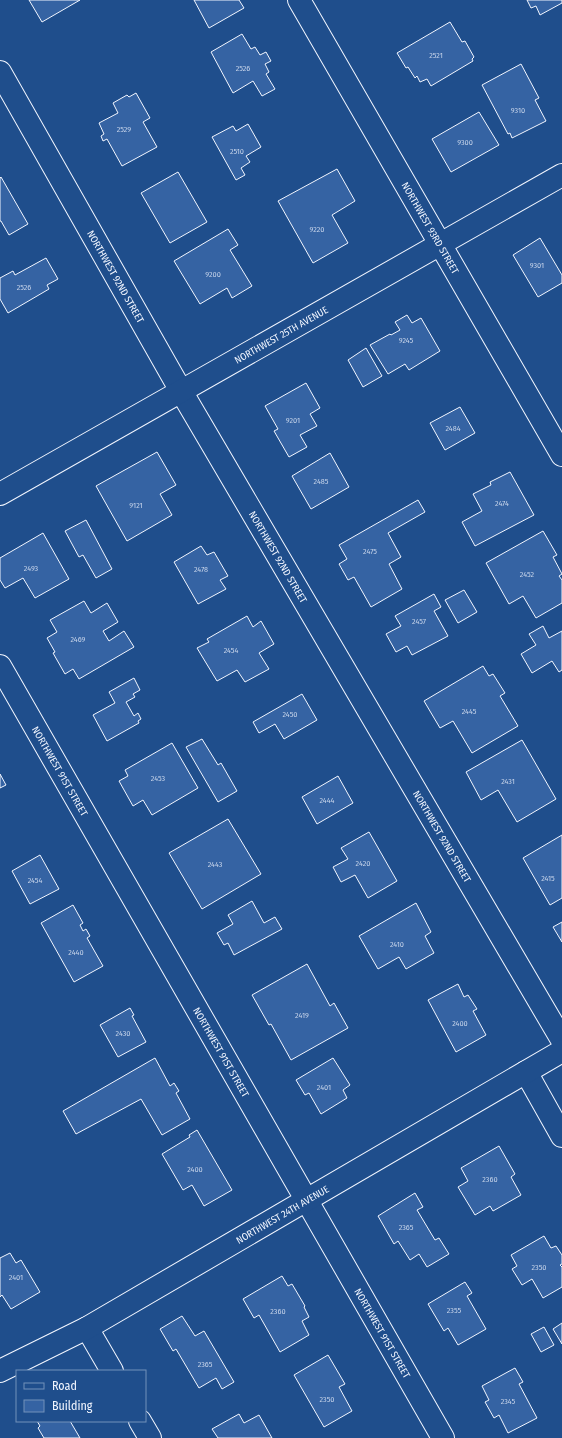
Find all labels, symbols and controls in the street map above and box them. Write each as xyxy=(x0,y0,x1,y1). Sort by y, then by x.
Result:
house number: 2521 xyxy=(429,51,443,60)
house number: 2526 xyxy=(236,64,250,73)
house number: 9310 xyxy=(511,106,525,115)
house number: 2529 xyxy=(117,125,131,134)
house number: 9300 xyxy=(457,138,473,147)
house number: 2510 xyxy=(230,147,244,156)
street label: NORTHWEST 93RD STREET xyxy=(399,180,461,276)
house number: 9220 xyxy=(310,225,324,234)
street label: NORTHWEST 92ND STREET xyxy=(84,229,146,326)
house number: 9301 xyxy=(530,261,544,270)
house number: 9200 xyxy=(205,270,221,279)
house number: 2526 xyxy=(17,283,31,292)
street label: NORTHWEST 25TH AVENUE xyxy=(233,304,330,367)
house number: 9245 xyxy=(399,336,414,345)
house number: 9201 xyxy=(286,416,300,425)
house number: 2484 xyxy=(445,424,461,433)
house number: 2485 xyxy=(314,477,329,486)
house number: 2474 xyxy=(495,499,509,508)
house number: 9121 xyxy=(129,501,143,510)
street label: NORTHWEST 92ND STREET xyxy=(246,509,309,606)
house number: 2475 xyxy=(363,547,377,556)
house number: 2493 xyxy=(24,564,39,573)
house number: 2478 xyxy=(194,565,208,574)
house number: 2452 xyxy=(520,570,535,579)
house number: 2457 xyxy=(412,617,427,626)
house number: 2469 xyxy=(71,635,86,644)
house number: 2454 xyxy=(224,646,238,655)
house number: 2445 xyxy=(462,707,477,716)
house number: 2450 xyxy=(283,710,298,719)
street label: NORTHWEST 91ST STREET xyxy=(29,724,90,819)
house number: 2453 xyxy=(151,774,166,783)
house number: 2431 xyxy=(501,777,515,786)
street label: NORTHWEST 92ND STREET xyxy=(410,789,473,885)
house number: 2444 xyxy=(320,796,335,805)
house number: 2420 xyxy=(356,859,370,868)
house number: 2443 xyxy=(208,860,223,869)
house number: 2415 xyxy=(541,874,555,883)
house number: 2454 xyxy=(28,876,42,885)
house number: 2410 xyxy=(390,940,404,949)
house number: 2440 xyxy=(68,948,84,957)
street label: NORTHWEST 91ST STREET xyxy=(190,1006,251,1100)
house number: 2419 xyxy=(295,1011,309,1020)
house number: 2400 xyxy=(452,1019,468,1028)
house number: 2430 xyxy=(116,1029,130,1038)
house number: 2401 xyxy=(317,1083,331,1092)
house number: 2400 xyxy=(187,1165,203,1174)
house number: 2360 xyxy=(482,1175,498,1184)
street label: NORTHWEST 24TH AVENUE xyxy=(234,1183,331,1247)
house number: 2365 xyxy=(399,1223,414,1232)
house number: 2350 xyxy=(532,1263,546,1272)
house number: 2401 xyxy=(9,1273,23,1282)
street label: NORTHWEST 91ST STREET xyxy=(351,1287,412,1381)
house number: 2355 xyxy=(447,1306,462,1315)
house number: 2360 xyxy=(270,1307,286,1316)
house number: 2365 xyxy=(198,1360,213,1369)
legend xyxy=(16,1370,146,1422)
text: Road xyxy=(52,1379,77,1393)
house number: 2350 xyxy=(320,1395,334,1404)
house number: 2345 xyxy=(501,1397,516,1406)
text: Building xyxy=(52,1399,93,1413)

